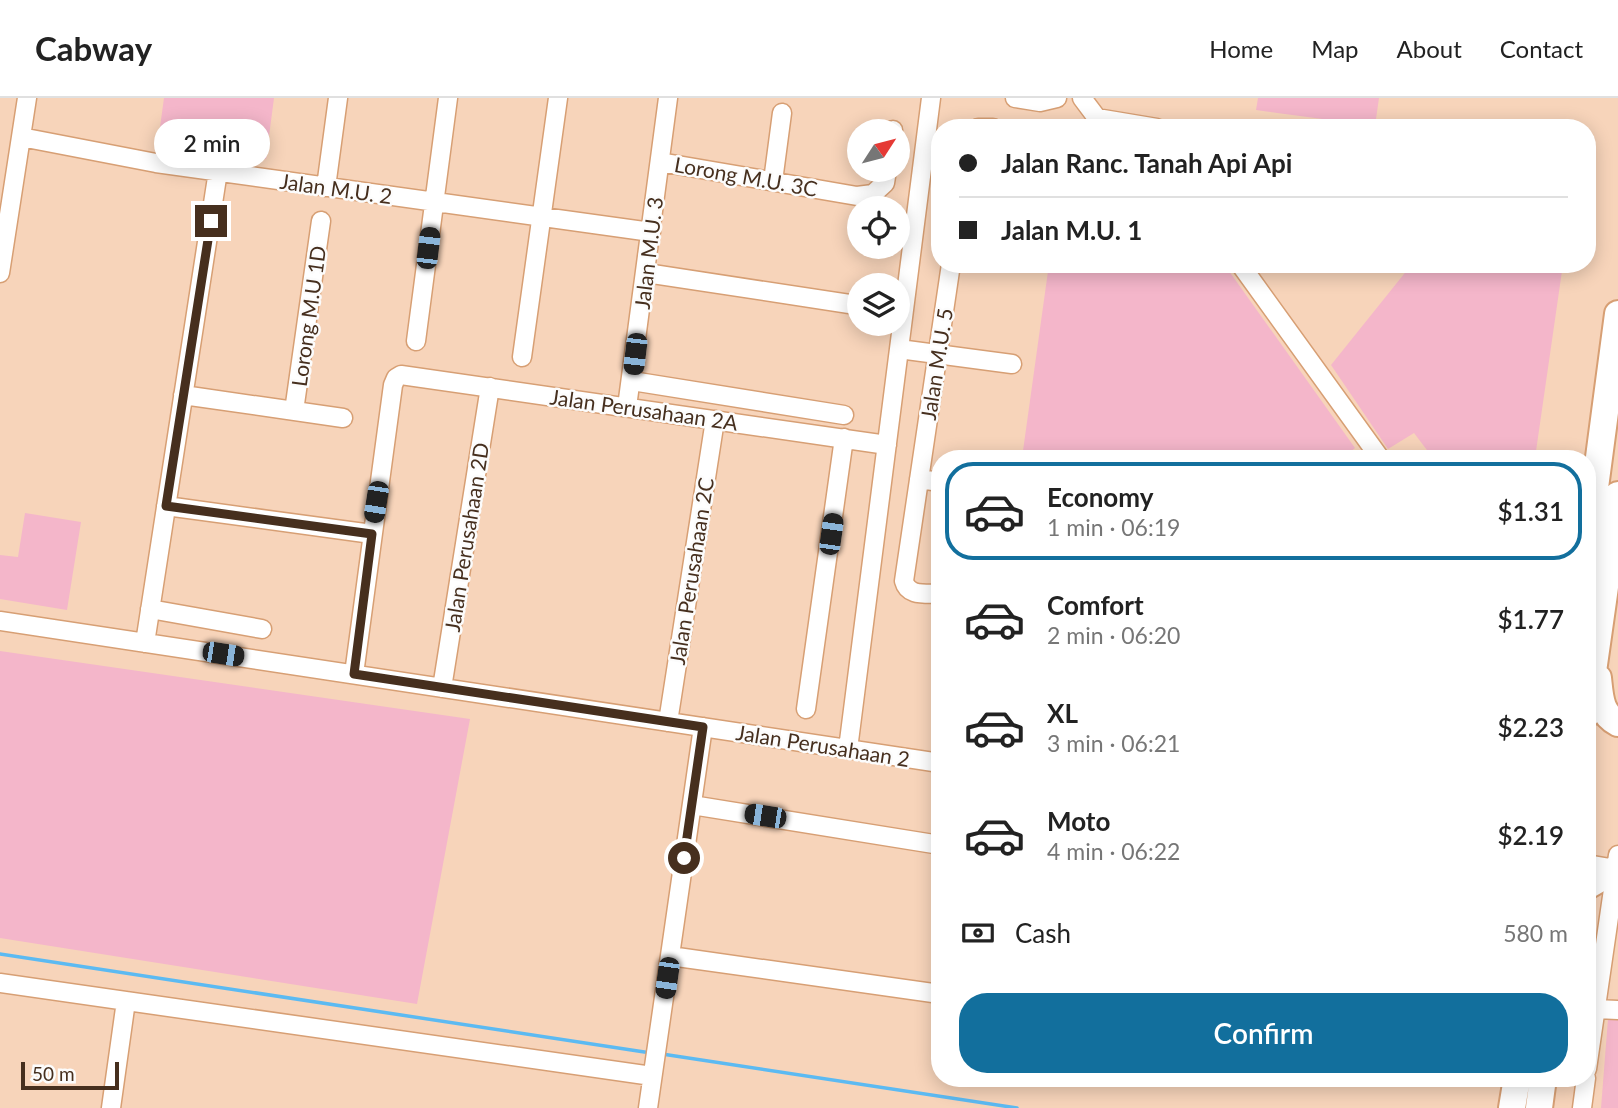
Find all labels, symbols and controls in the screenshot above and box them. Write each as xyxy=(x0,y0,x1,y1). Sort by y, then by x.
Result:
text: Cabway xyxy=(35,28,152,68)
text: Home xyxy=(1209,34,1273,63)
text: Map xyxy=(1311,34,1359,63)
text: About xyxy=(1397,34,1462,63)
text: Contact xyxy=(1500,34,1583,63)
north arrow xyxy=(847,119,910,182)
map controls xyxy=(847,119,910,336)
callout: 2 min xyxy=(153,120,269,169)
text: 2 min xyxy=(184,129,240,157)
text: Jalan Ranc. Tanah Api Api xyxy=(1001,147,1292,179)
street label: Lorong M.U. 3C xyxy=(673,151,819,201)
street label: Jalan M.U. 2 xyxy=(278,168,394,208)
street label: Jalan M.U. 3 xyxy=(629,195,667,311)
button: locate xyxy=(847,196,910,259)
route end xyxy=(195,205,227,237)
text: Jalan M.U. 1 xyxy=(1001,214,1142,246)
car xyxy=(416,226,441,270)
street label: Lorong M.U 1D xyxy=(286,244,330,388)
button: layers xyxy=(847,273,910,336)
street label: Jalan M.U. 5 xyxy=(915,306,957,422)
car xyxy=(623,332,648,376)
street label: Jalan Perusahaan 2A xyxy=(548,383,740,435)
street label: Jalan Perusahaan 2D xyxy=(439,441,493,633)
street label: Jalan Perusahaan 2C xyxy=(664,476,718,666)
car xyxy=(363,480,390,524)
icon: car xyxy=(963,480,1026,543)
text: Economy xyxy=(1047,481,1153,513)
text: $1.31 xyxy=(1498,495,1564,527)
car xyxy=(818,512,845,556)
text: 1 min · 06:19 xyxy=(1047,513,1180,541)
icon: car xyxy=(963,588,1026,651)
text: Comfort xyxy=(1047,589,1144,621)
text: $1.77 xyxy=(1498,603,1564,635)
text: 2 min · 06:20 xyxy=(1047,621,1180,649)
car xyxy=(201,640,246,668)
icon: car xyxy=(963,696,1026,759)
text: XL xyxy=(1047,697,1078,729)
text: $2.23 xyxy=(1498,711,1564,743)
street label: Jalan Perusahaan 2 xyxy=(734,719,912,771)
text: 3 min · 06:21 xyxy=(1047,729,1180,757)
car xyxy=(743,802,788,830)
icon: car xyxy=(963,804,1026,867)
text: Moto xyxy=(1047,805,1110,837)
text: $2.19 xyxy=(1498,819,1564,851)
text: 4 min · 06:22 xyxy=(1047,837,1180,865)
route start xyxy=(668,842,700,874)
icon: cash xyxy=(959,914,997,952)
text: Cash xyxy=(1015,917,1071,949)
text: 580 m xyxy=(1503,919,1568,947)
car xyxy=(654,956,681,1000)
button: Confirm xyxy=(959,993,1568,1073)
scale bar xyxy=(21,1059,119,1091)
text: 50 m xyxy=(32,1062,75,1085)

